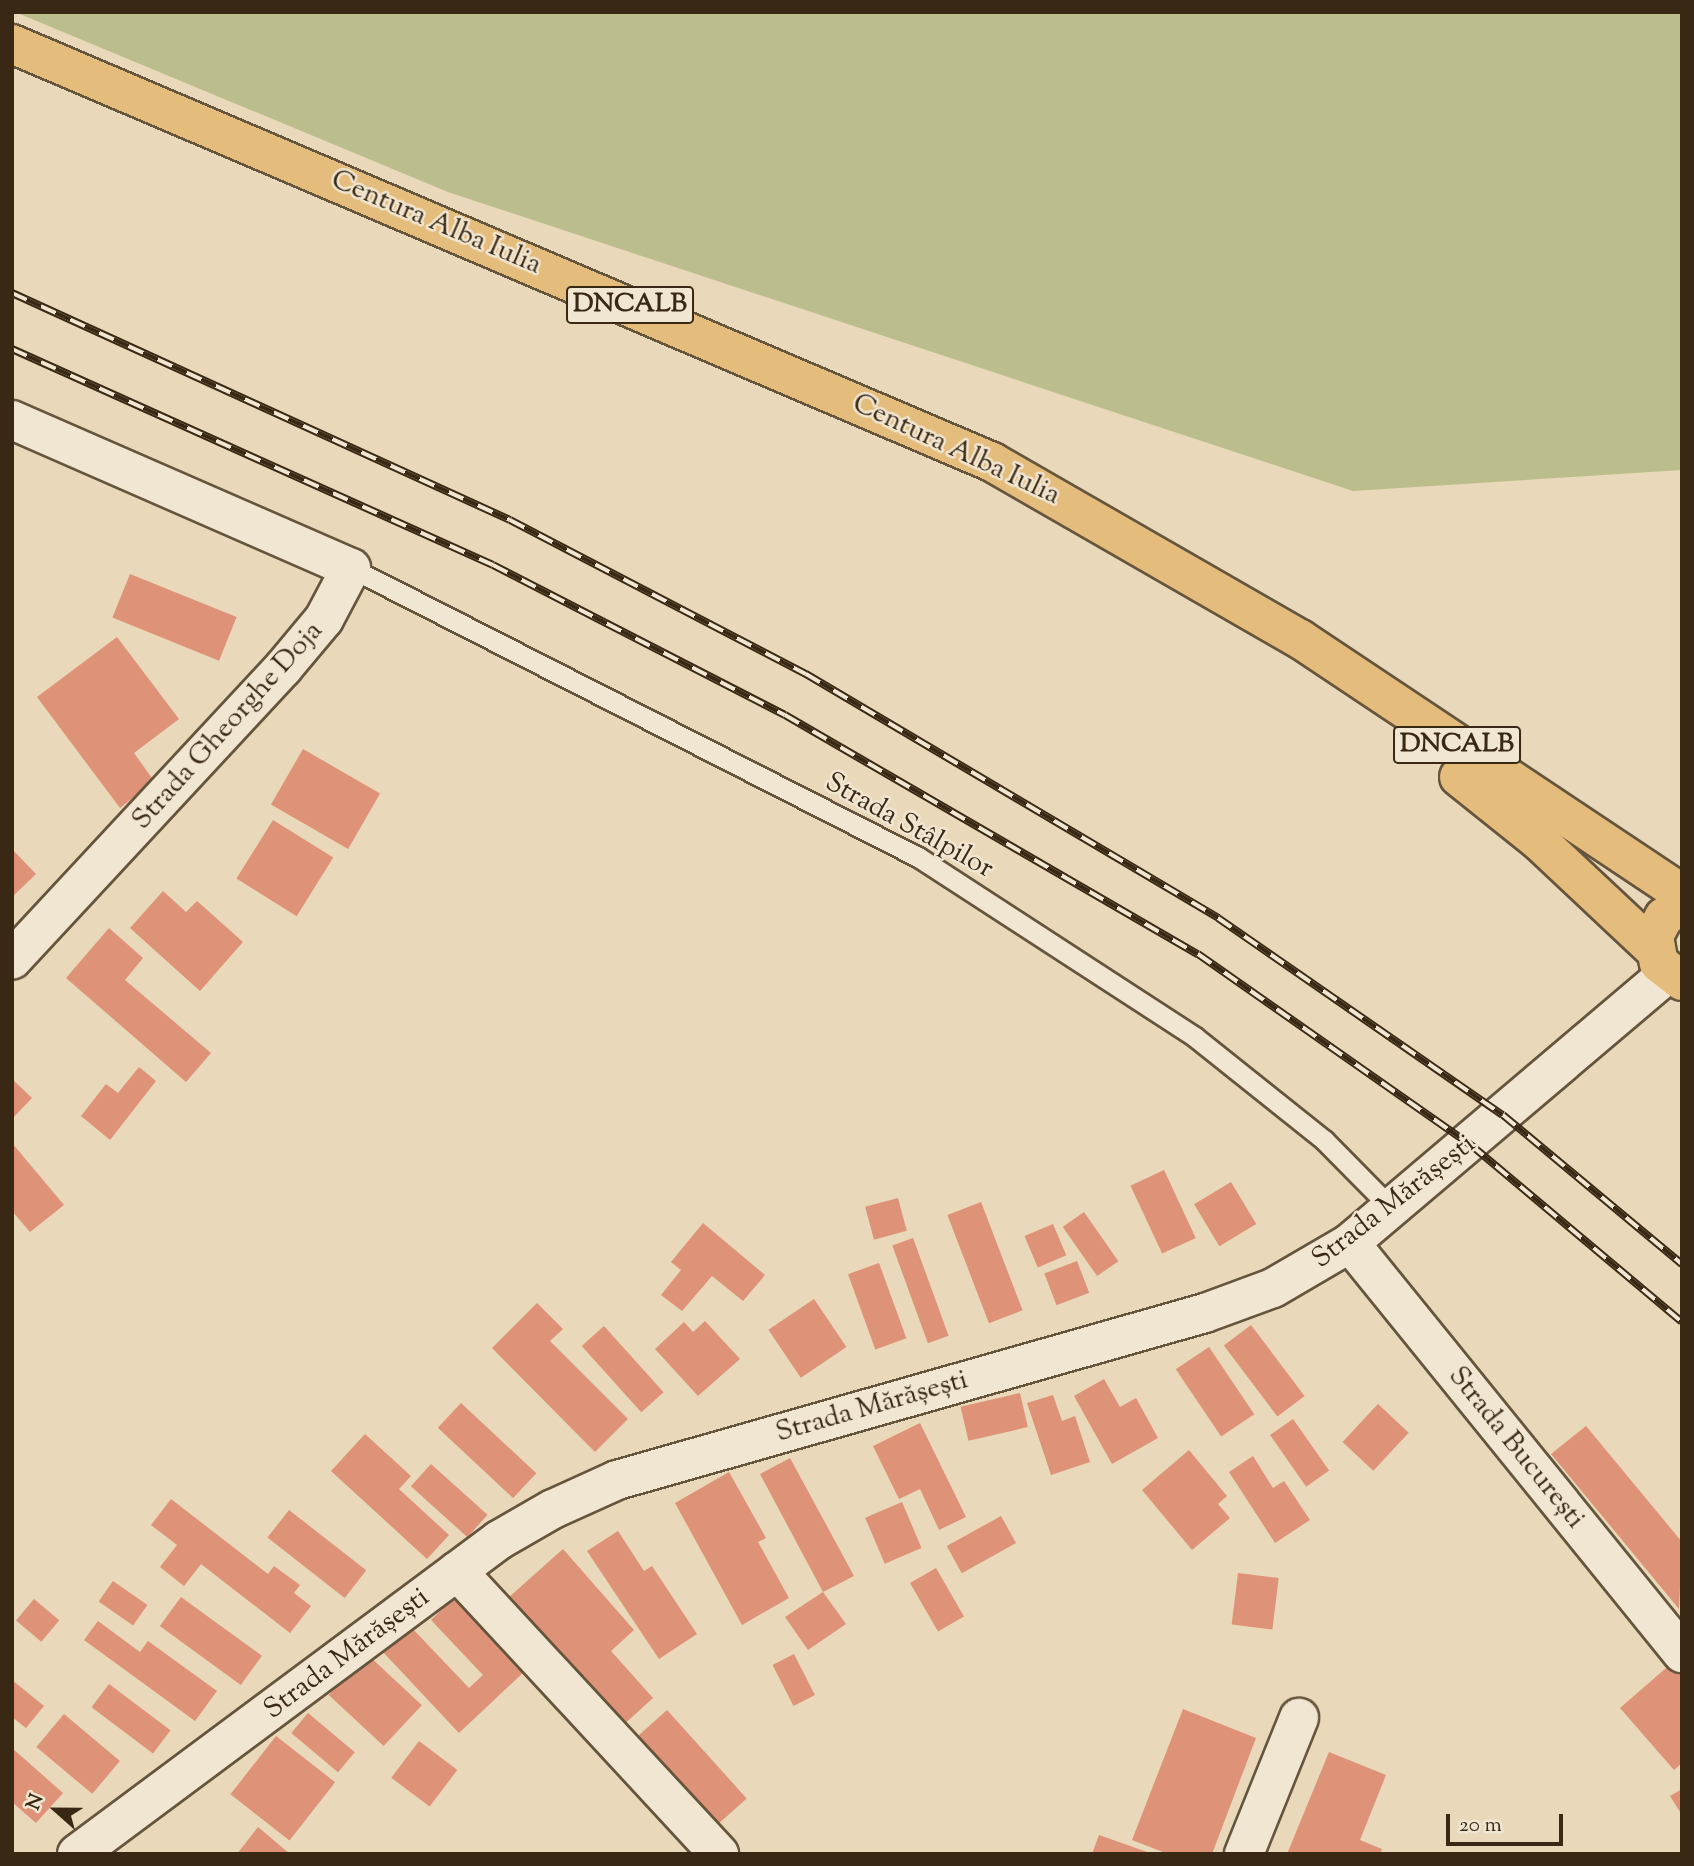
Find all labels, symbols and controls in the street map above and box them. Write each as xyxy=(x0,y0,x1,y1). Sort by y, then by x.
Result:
street label: Centura Alba Iulia xyxy=(326,164,546,282)
road number: DNCALB xyxy=(565,282,695,328)
street label: Centura Alba Iulia xyxy=(847,387,1065,513)
street label: Strada Gheorghe Doja xyxy=(126,615,330,837)
road number: DNCALB xyxy=(1392,722,1522,768)
street label: Strada Stâlpilor xyxy=(819,766,999,886)
street label: Strada Mărășești xyxy=(1306,1128,1482,1276)
street label: Strada București xyxy=(1440,1360,1592,1536)
street label: Strada Mărășești xyxy=(772,1364,972,1450)
street label: Strada Mărășești xyxy=(258,1581,436,1727)
north arrow xyxy=(21,1775,91,1845)
text: N xyxy=(21,1790,51,1814)
scale bar xyxy=(1449,1800,1566,1844)
text: 20 m xyxy=(1459,1811,1502,1841)

